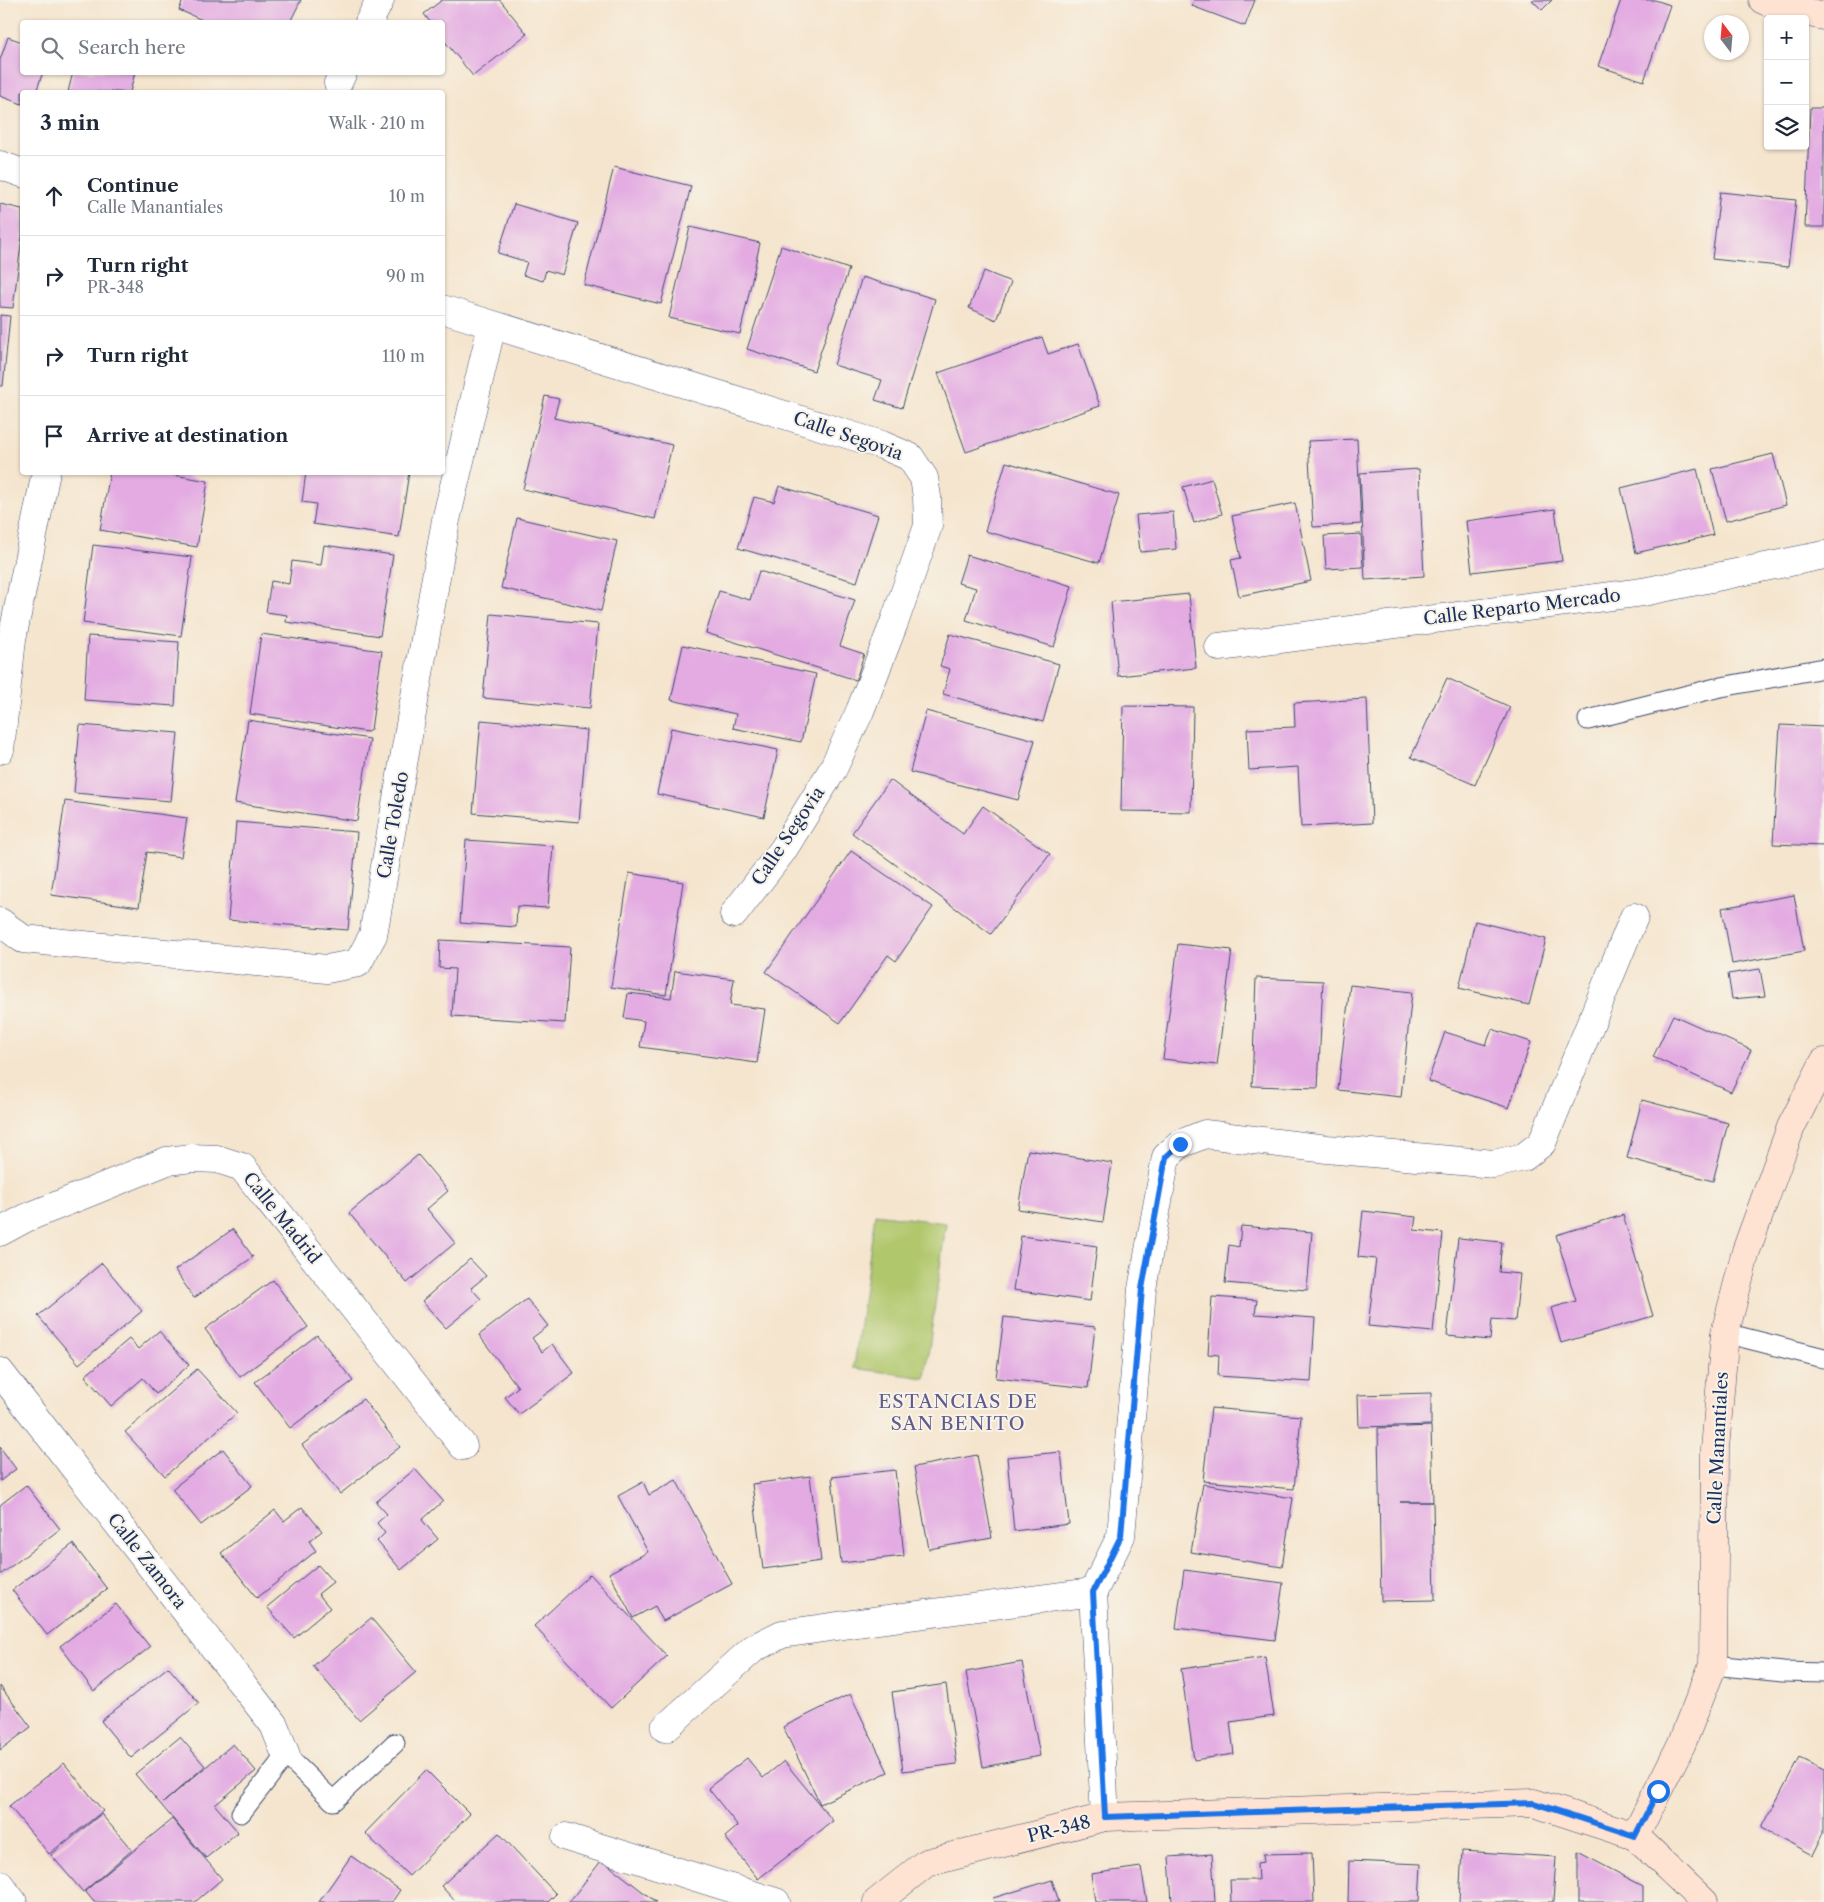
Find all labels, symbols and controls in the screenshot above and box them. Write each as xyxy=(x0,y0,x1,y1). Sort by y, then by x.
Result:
north arrow xyxy=(1704,15,1749,60)
map controls xyxy=(1764,15,1809,150)
button: + xyxy=(1764,15,1809,60)
search box xyxy=(20,20,445,75)
icon: search xyxy=(38,34,66,62)
text: Search here xyxy=(78,36,186,59)
button: − xyxy=(1764,60,1809,105)
button: layers xyxy=(1764,105,1809,150)
text: 3 min xyxy=(40,110,100,135)
text: Walk · 210 m xyxy=(329,113,425,133)
text: Continue xyxy=(87,174,179,197)
icon: ahead xyxy=(40,182,68,210)
text: 10 m xyxy=(389,186,425,206)
text: Calle Manantiales xyxy=(87,197,223,217)
text: Turn right xyxy=(87,254,188,277)
icon: right xyxy=(40,262,68,290)
text: 90 m xyxy=(386,266,425,286)
text: PR-348 xyxy=(87,277,144,297)
icon: right xyxy=(40,342,68,370)
text: Turn right xyxy=(87,344,188,367)
text: 110 m xyxy=(382,346,425,366)
street label: Calle Segovia xyxy=(790,407,906,465)
icon: arrive xyxy=(40,422,68,450)
text: Arrive at destination xyxy=(87,424,288,447)
street label: Calle Reparto Mercado xyxy=(1422,584,1622,630)
street label: Calle Toledo xyxy=(373,770,413,880)
street label: Calle Segovia xyxy=(747,782,829,890)
route end xyxy=(1169,1133,1192,1156)
street label: Calle Madrid xyxy=(238,1168,326,1268)
street label: Calle Manantiales xyxy=(1703,1371,1733,1525)
district label: ESTANCIAS DE SAN BENITO xyxy=(878,1390,1038,1435)
street label: Calle Zamora xyxy=(103,1509,191,1614)
route start xyxy=(1647,1780,1670,1803)
street label: PR-348 xyxy=(1025,1811,1093,1847)

